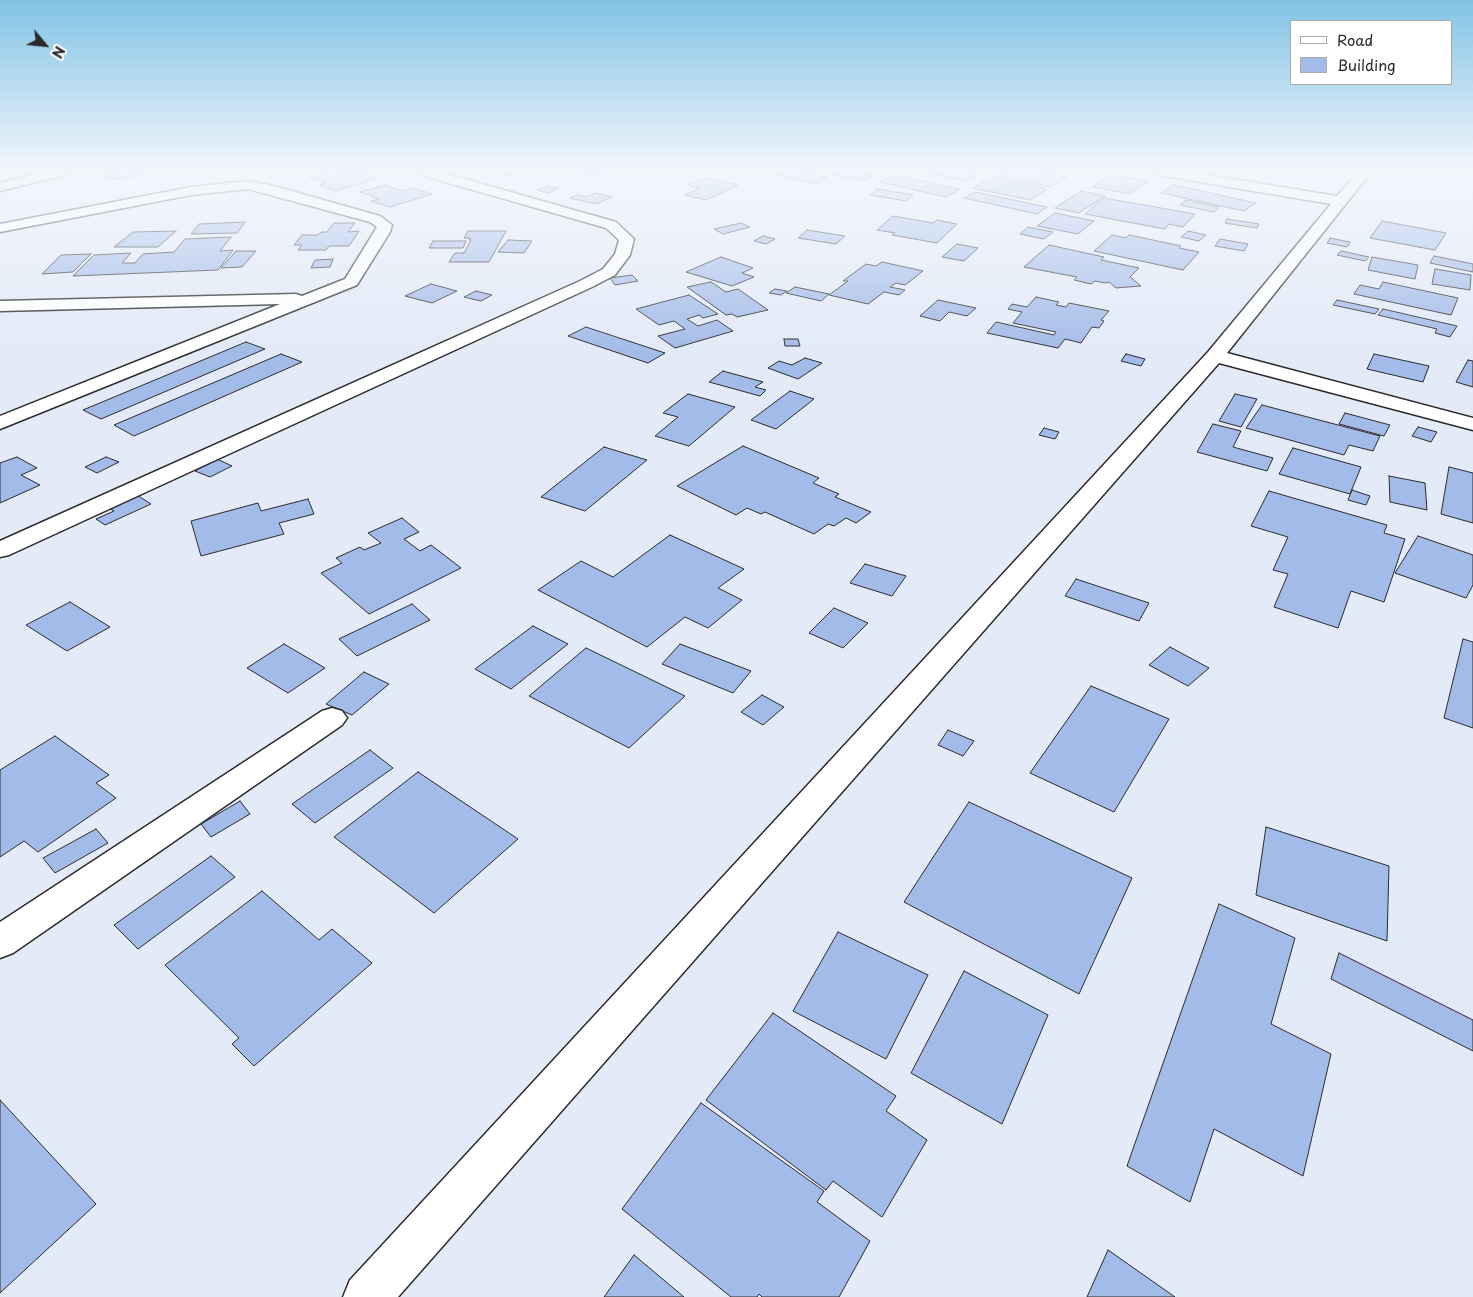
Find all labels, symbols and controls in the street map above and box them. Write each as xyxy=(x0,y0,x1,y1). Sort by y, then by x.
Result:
north arrow xyxy=(20,20,70,70)
legend xyxy=(1290,20,1453,85)
text: Road xyxy=(1337,28,1373,51)
text: N xyxy=(47,42,71,62)
text: Building xyxy=(1337,53,1396,76)

